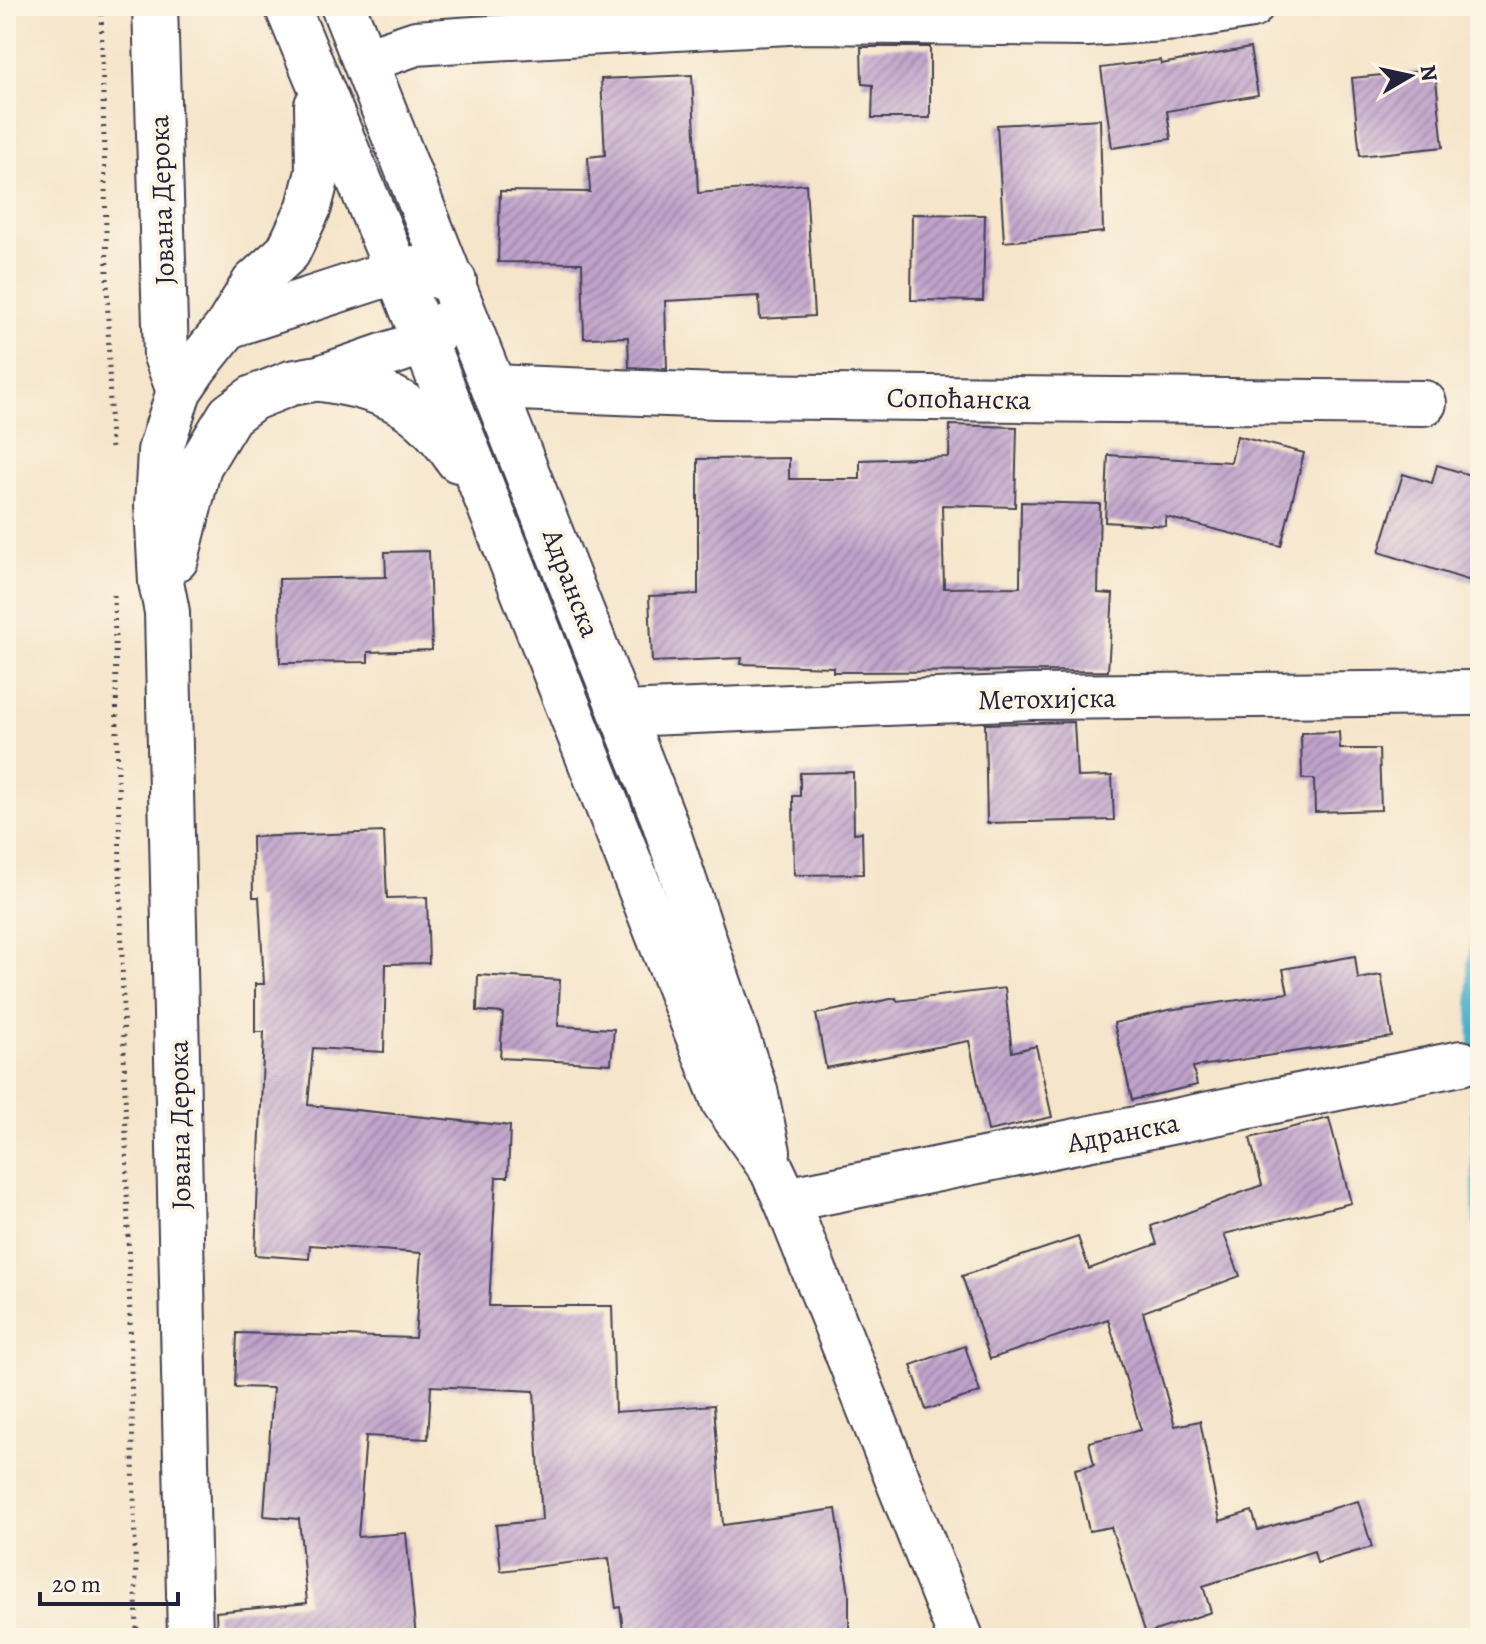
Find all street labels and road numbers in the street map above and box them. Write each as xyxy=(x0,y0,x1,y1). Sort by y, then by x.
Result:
street label: Јована Дерока xyxy=(140,114,184,285)
street label: Сопоћанска xyxy=(886,379,1032,419)
street label: Адранска xyxy=(533,523,609,643)
street label: Метохијска xyxy=(978,679,1116,719)
street label: Јована Дерока xyxy=(160,1040,200,1210)
street label: Адранска xyxy=(1063,1104,1182,1163)

